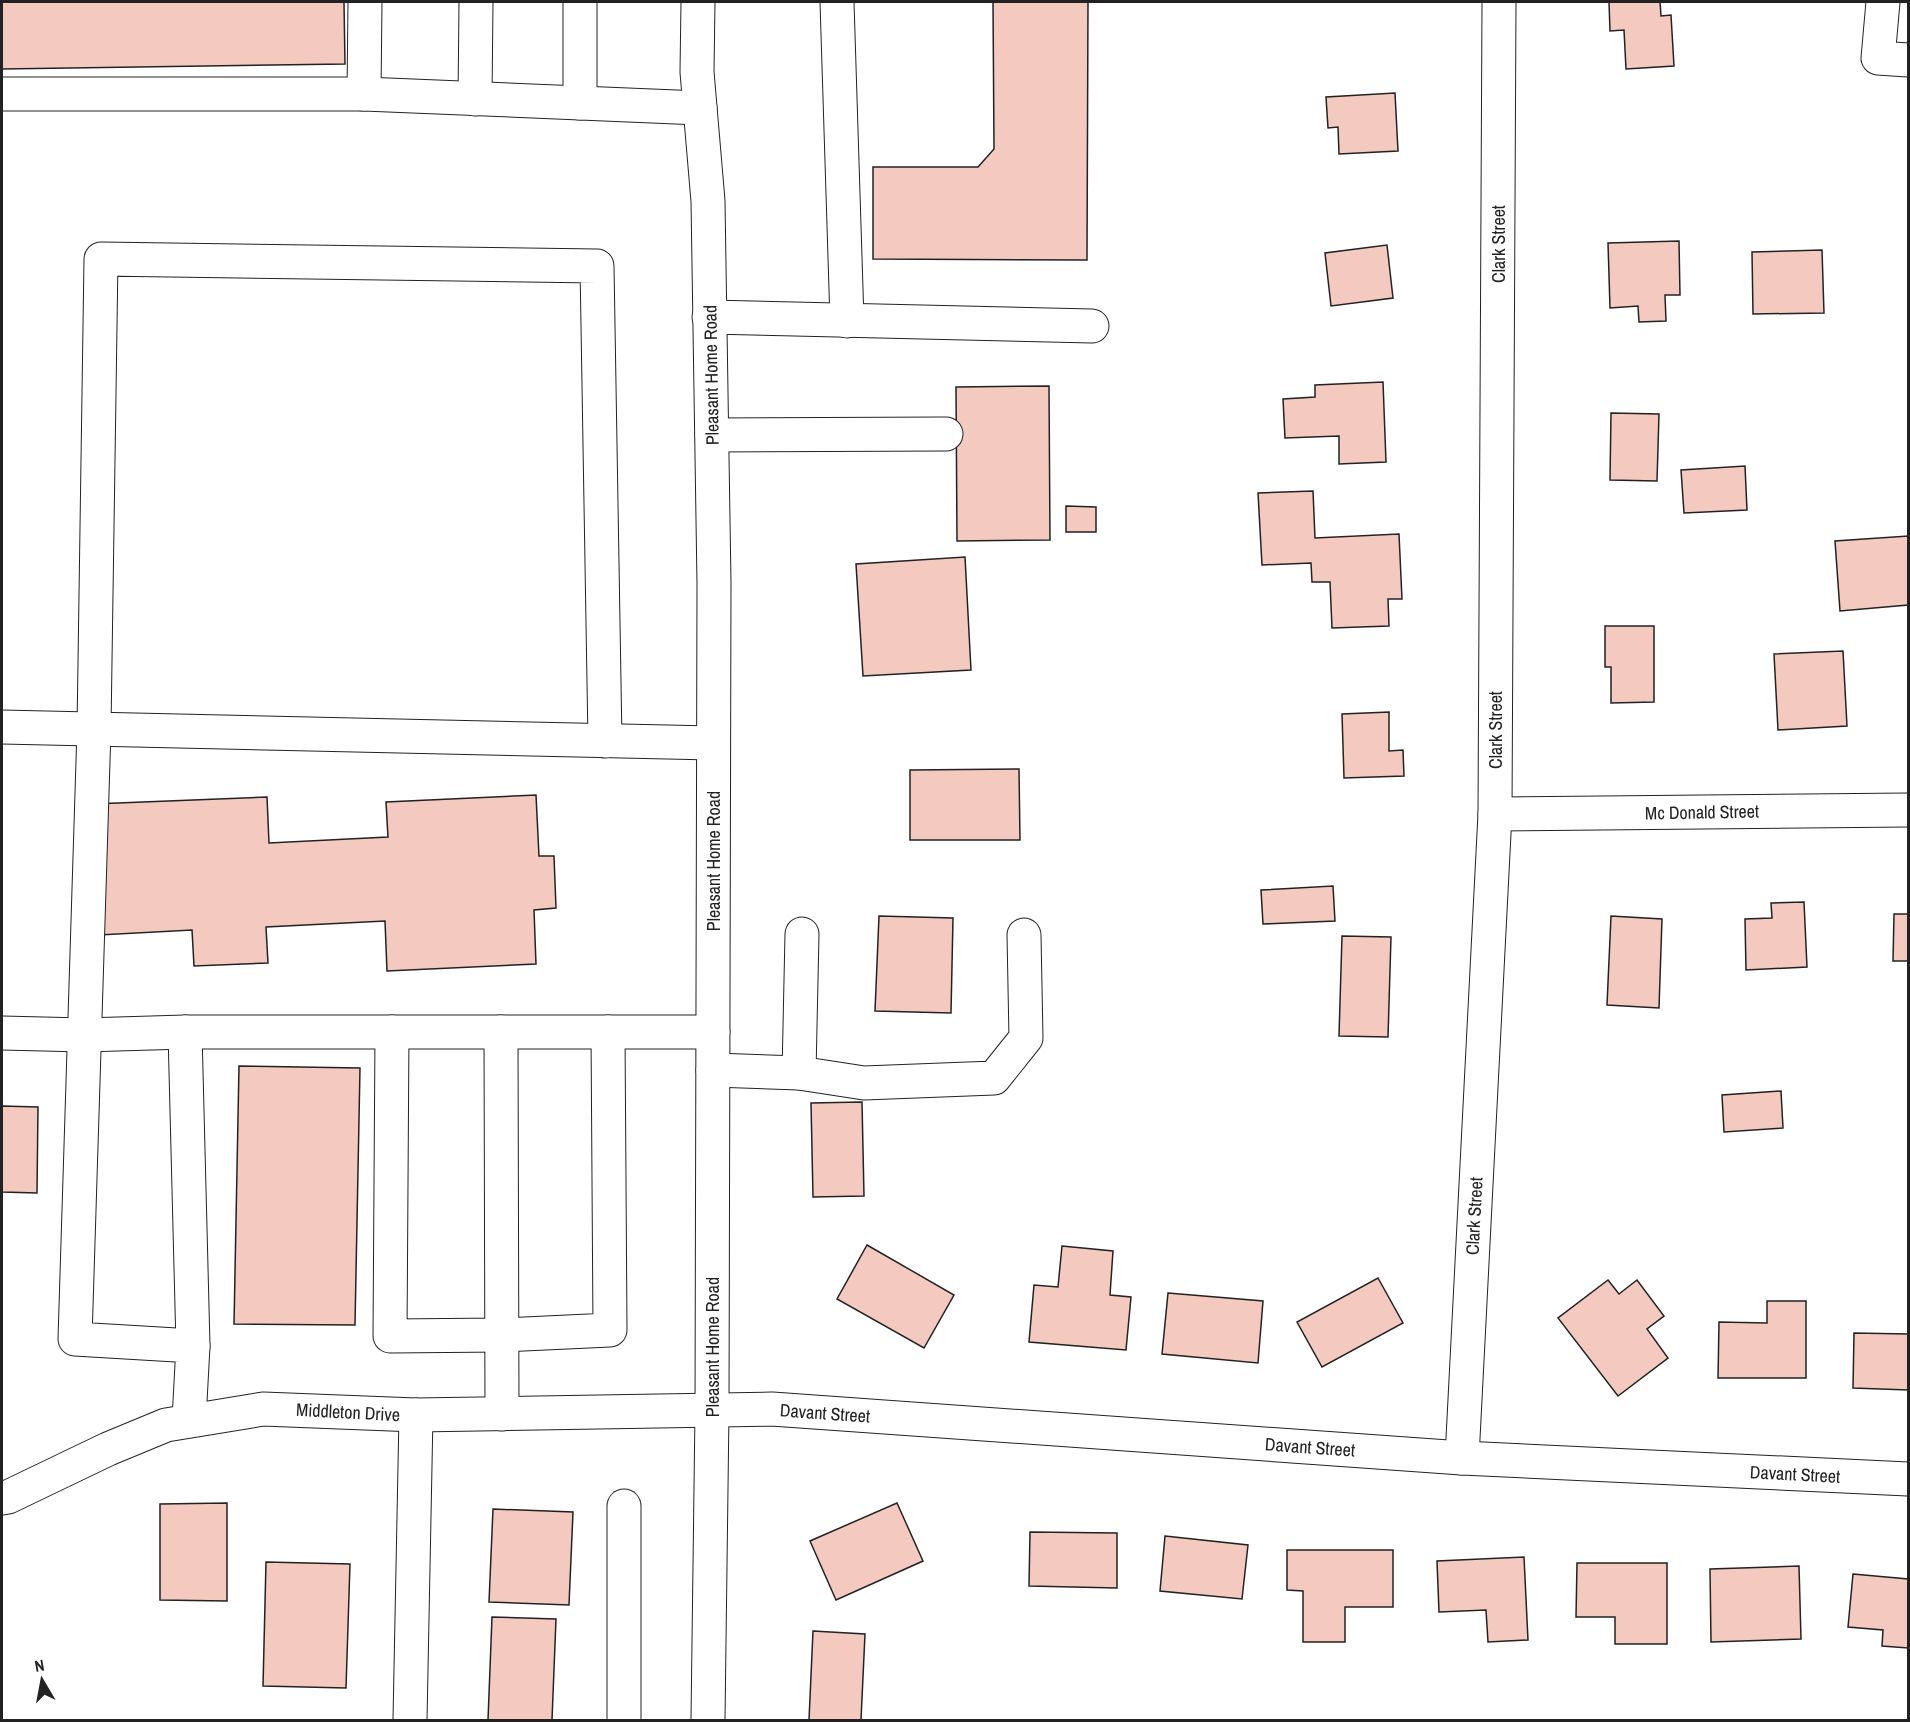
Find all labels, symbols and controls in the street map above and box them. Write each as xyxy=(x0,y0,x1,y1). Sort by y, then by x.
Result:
street label: Clark Street xyxy=(1486,205,1511,283)
street label: Pleasant Home Road xyxy=(697,305,725,445)
street label: Clark Street xyxy=(1483,691,1508,769)
street label: Pleasant Home Road xyxy=(701,791,726,931)
street label: Mc Donald Street xyxy=(1645,799,1759,825)
street label: Clark Street xyxy=(1459,1176,1489,1256)
street label: Pleasant Home Road xyxy=(700,1277,725,1417)
street label: Middleton Drive xyxy=(295,1397,401,1427)
street label: Davant Street xyxy=(779,1397,871,1429)
street label: Davant Street xyxy=(1264,1431,1356,1463)
street label: Davant Street xyxy=(1749,1459,1841,1489)
north arrow xyxy=(12,1650,72,1710)
text: N xyxy=(33,1654,46,1677)

